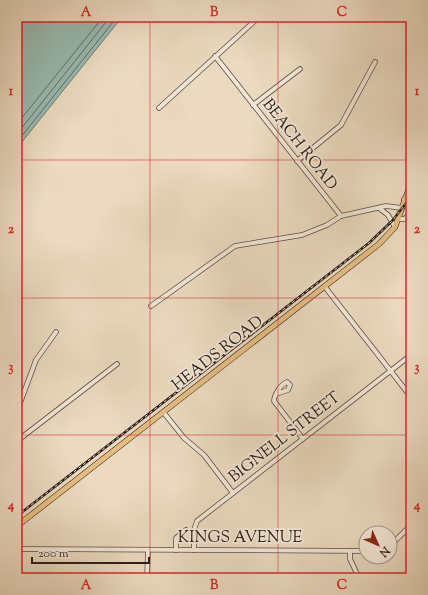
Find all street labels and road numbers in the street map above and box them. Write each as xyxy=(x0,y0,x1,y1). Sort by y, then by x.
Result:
street label: BEACH ROAD xyxy=(256,94,342,196)
street label: HEADS ROAD xyxy=(167,311,269,397)
street label: BIGNELL STREET xyxy=(224,387,346,489)
street label: KINGS AVENUE xyxy=(178,527,303,550)

